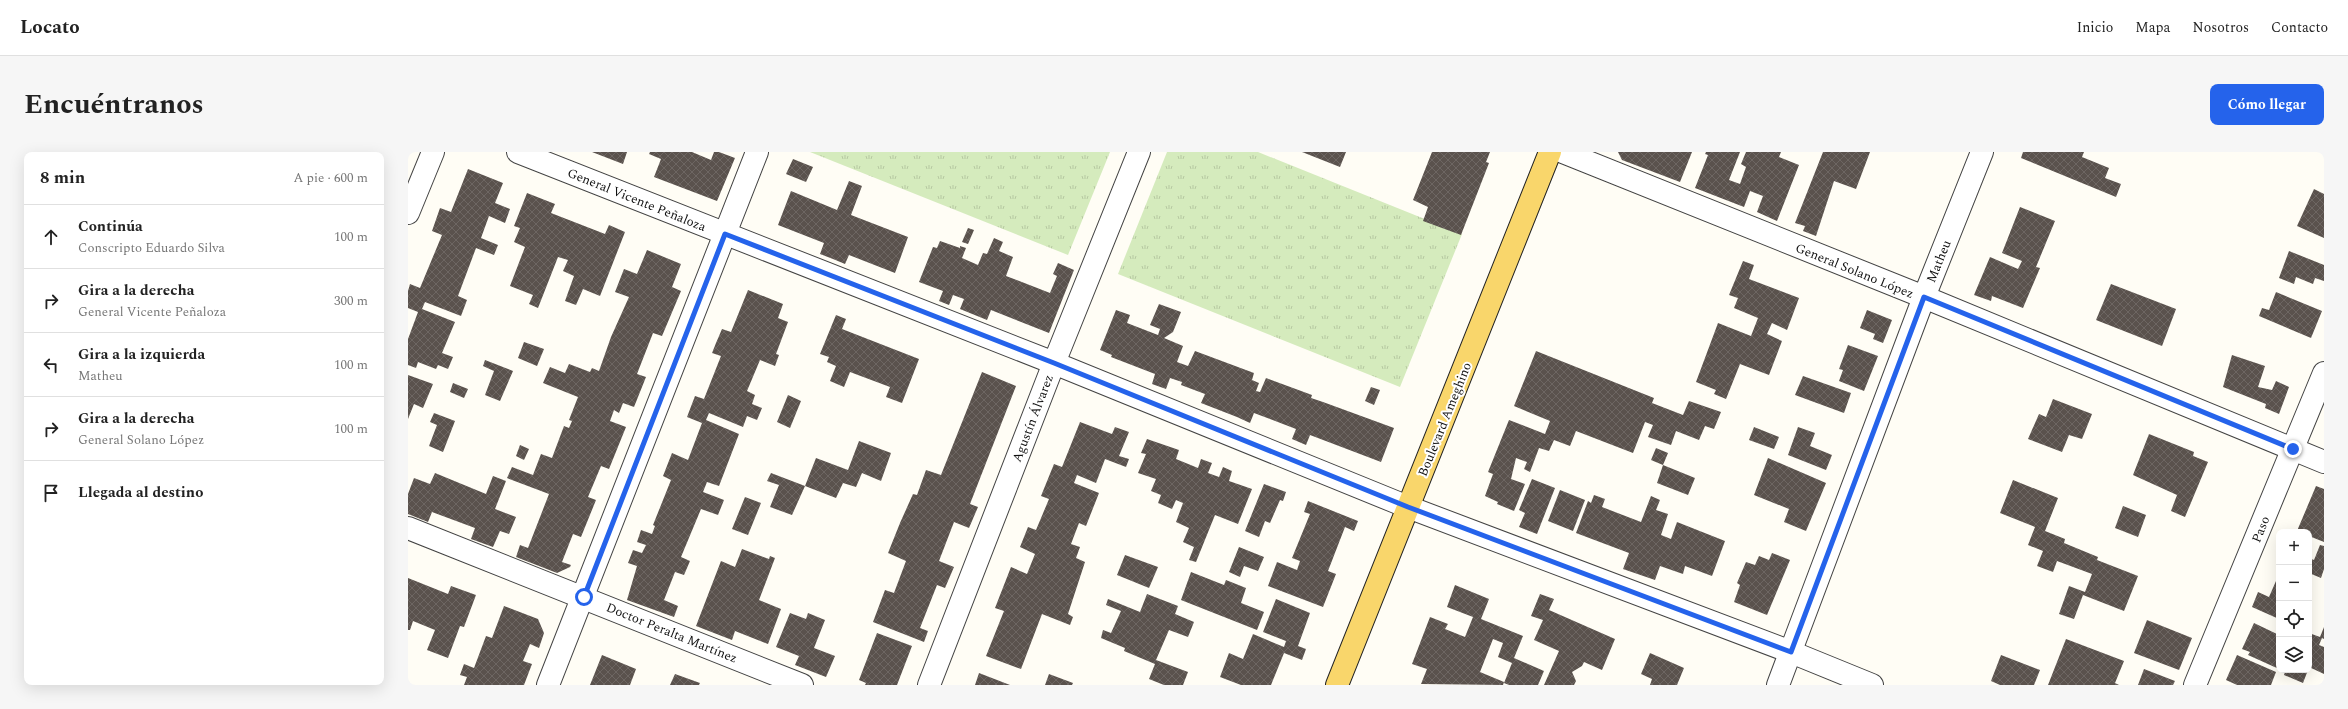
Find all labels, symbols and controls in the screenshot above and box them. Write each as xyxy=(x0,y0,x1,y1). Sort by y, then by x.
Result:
text: Locato xyxy=(20,13,80,42)
text: Inicio xyxy=(2077,17,2113,38)
text: Mapa xyxy=(2135,17,2170,38)
text: Nosotros xyxy=(2192,17,2249,38)
text: Contacto xyxy=(2271,17,2328,38)
text: Encuéntranos xyxy=(24,83,204,126)
button: Cómo llegar xyxy=(2210,84,2324,125)
street label: General Vicente Peñaloza xyxy=(564,163,710,237)
text: 8 min xyxy=(40,165,85,191)
text: A pie · 600 m xyxy=(294,168,368,188)
text: Continúa xyxy=(78,215,143,238)
icon: ahead xyxy=(40,226,62,248)
text: 100 m xyxy=(334,227,368,247)
street label: Matheu xyxy=(1921,237,1957,286)
text: Conscripto Eduardo Silva xyxy=(78,238,225,258)
street label: General Solano López xyxy=(1792,238,1917,304)
text: Gira a la derecha xyxy=(78,279,194,302)
icon: right xyxy=(40,290,62,312)
text: 300 m xyxy=(334,291,368,311)
text: General Vicente Peñaloza xyxy=(78,302,226,322)
text: Gira a la izquierda xyxy=(78,343,205,366)
icon: left xyxy=(40,354,62,376)
text: 100 m xyxy=(334,355,368,375)
street label: Boulevard Ameghino xyxy=(1413,359,1477,480)
text: Matheu xyxy=(78,366,123,386)
street label: Agustín Álvarez xyxy=(1007,372,1059,465)
text: Gira a la derecha xyxy=(78,407,194,430)
icon: right xyxy=(40,418,62,440)
text: 100 m xyxy=(334,419,368,439)
text: General Solano López xyxy=(78,430,204,450)
route end xyxy=(2284,440,2302,458)
text: Llegada al destino xyxy=(78,481,203,504)
icon: arrive xyxy=(40,482,62,504)
street label: Paso xyxy=(2247,513,2275,546)
map controls xyxy=(2276,529,2312,673)
button: + xyxy=(2276,529,2312,565)
button: − xyxy=(2276,565,2312,601)
route start xyxy=(575,588,593,606)
street label: Doctor Peralta Martínez xyxy=(603,597,740,668)
button: locate xyxy=(2276,601,2312,637)
button: layers xyxy=(2276,637,2312,673)

